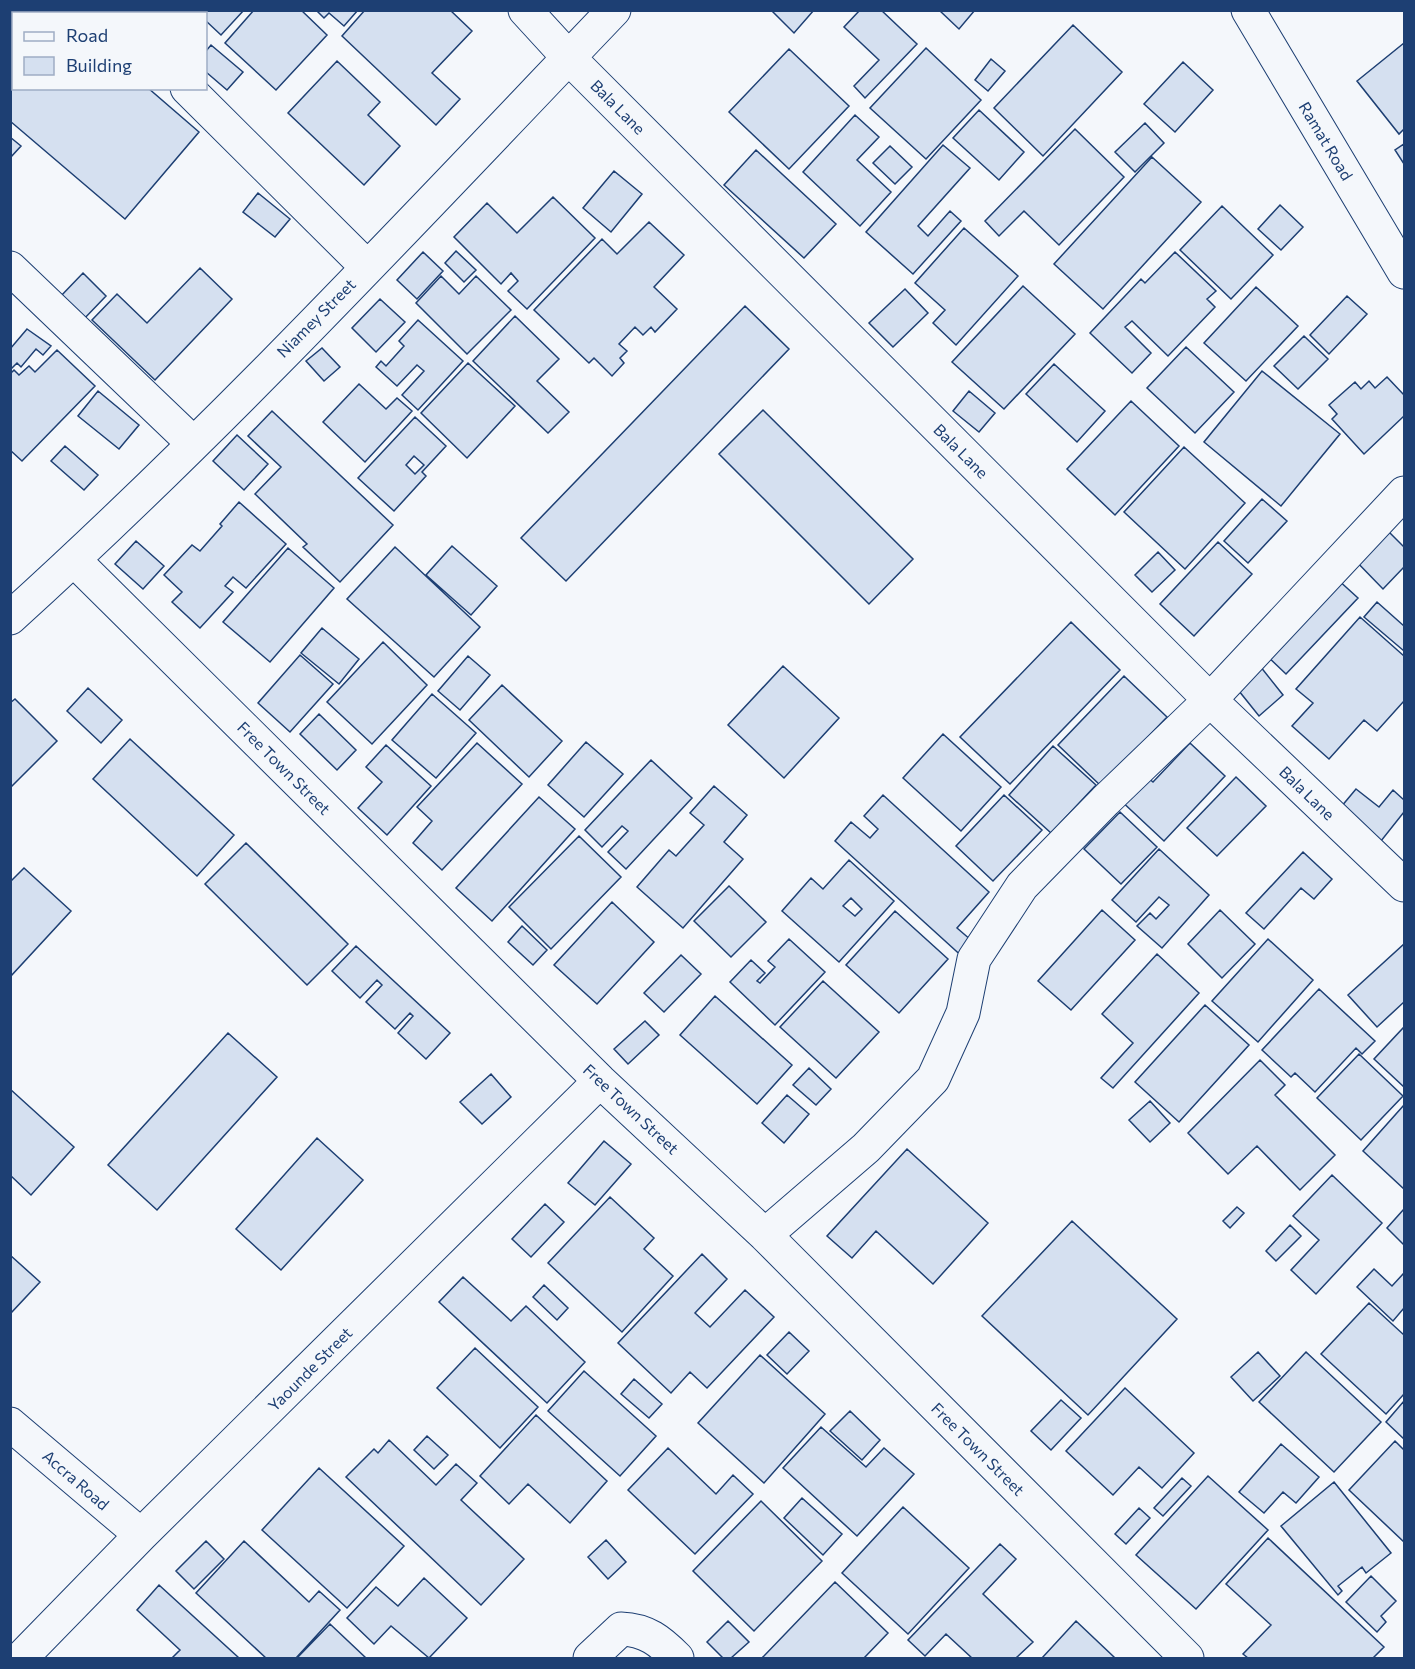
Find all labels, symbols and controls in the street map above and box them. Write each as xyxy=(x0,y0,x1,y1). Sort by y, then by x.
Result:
legend xyxy=(12,12,207,90)
text: Road xyxy=(66,24,108,46)
text: Building xyxy=(66,54,132,76)
street label: Bala Lane xyxy=(587,75,650,138)
street label: Ramat Road xyxy=(1296,98,1357,184)
street label: Niamey Street xyxy=(272,274,359,361)
street label: Bala Lane xyxy=(930,419,993,482)
street label: Free Town Street xyxy=(234,717,335,818)
street label: Bala Lane xyxy=(1276,762,1339,824)
street label: Free Town Street xyxy=(580,1060,683,1158)
street label: Yaounde Street xyxy=(264,1322,356,1415)
street label: Free Town Street xyxy=(928,1398,1029,1499)
street label: Accra Road xyxy=(39,1446,113,1514)

